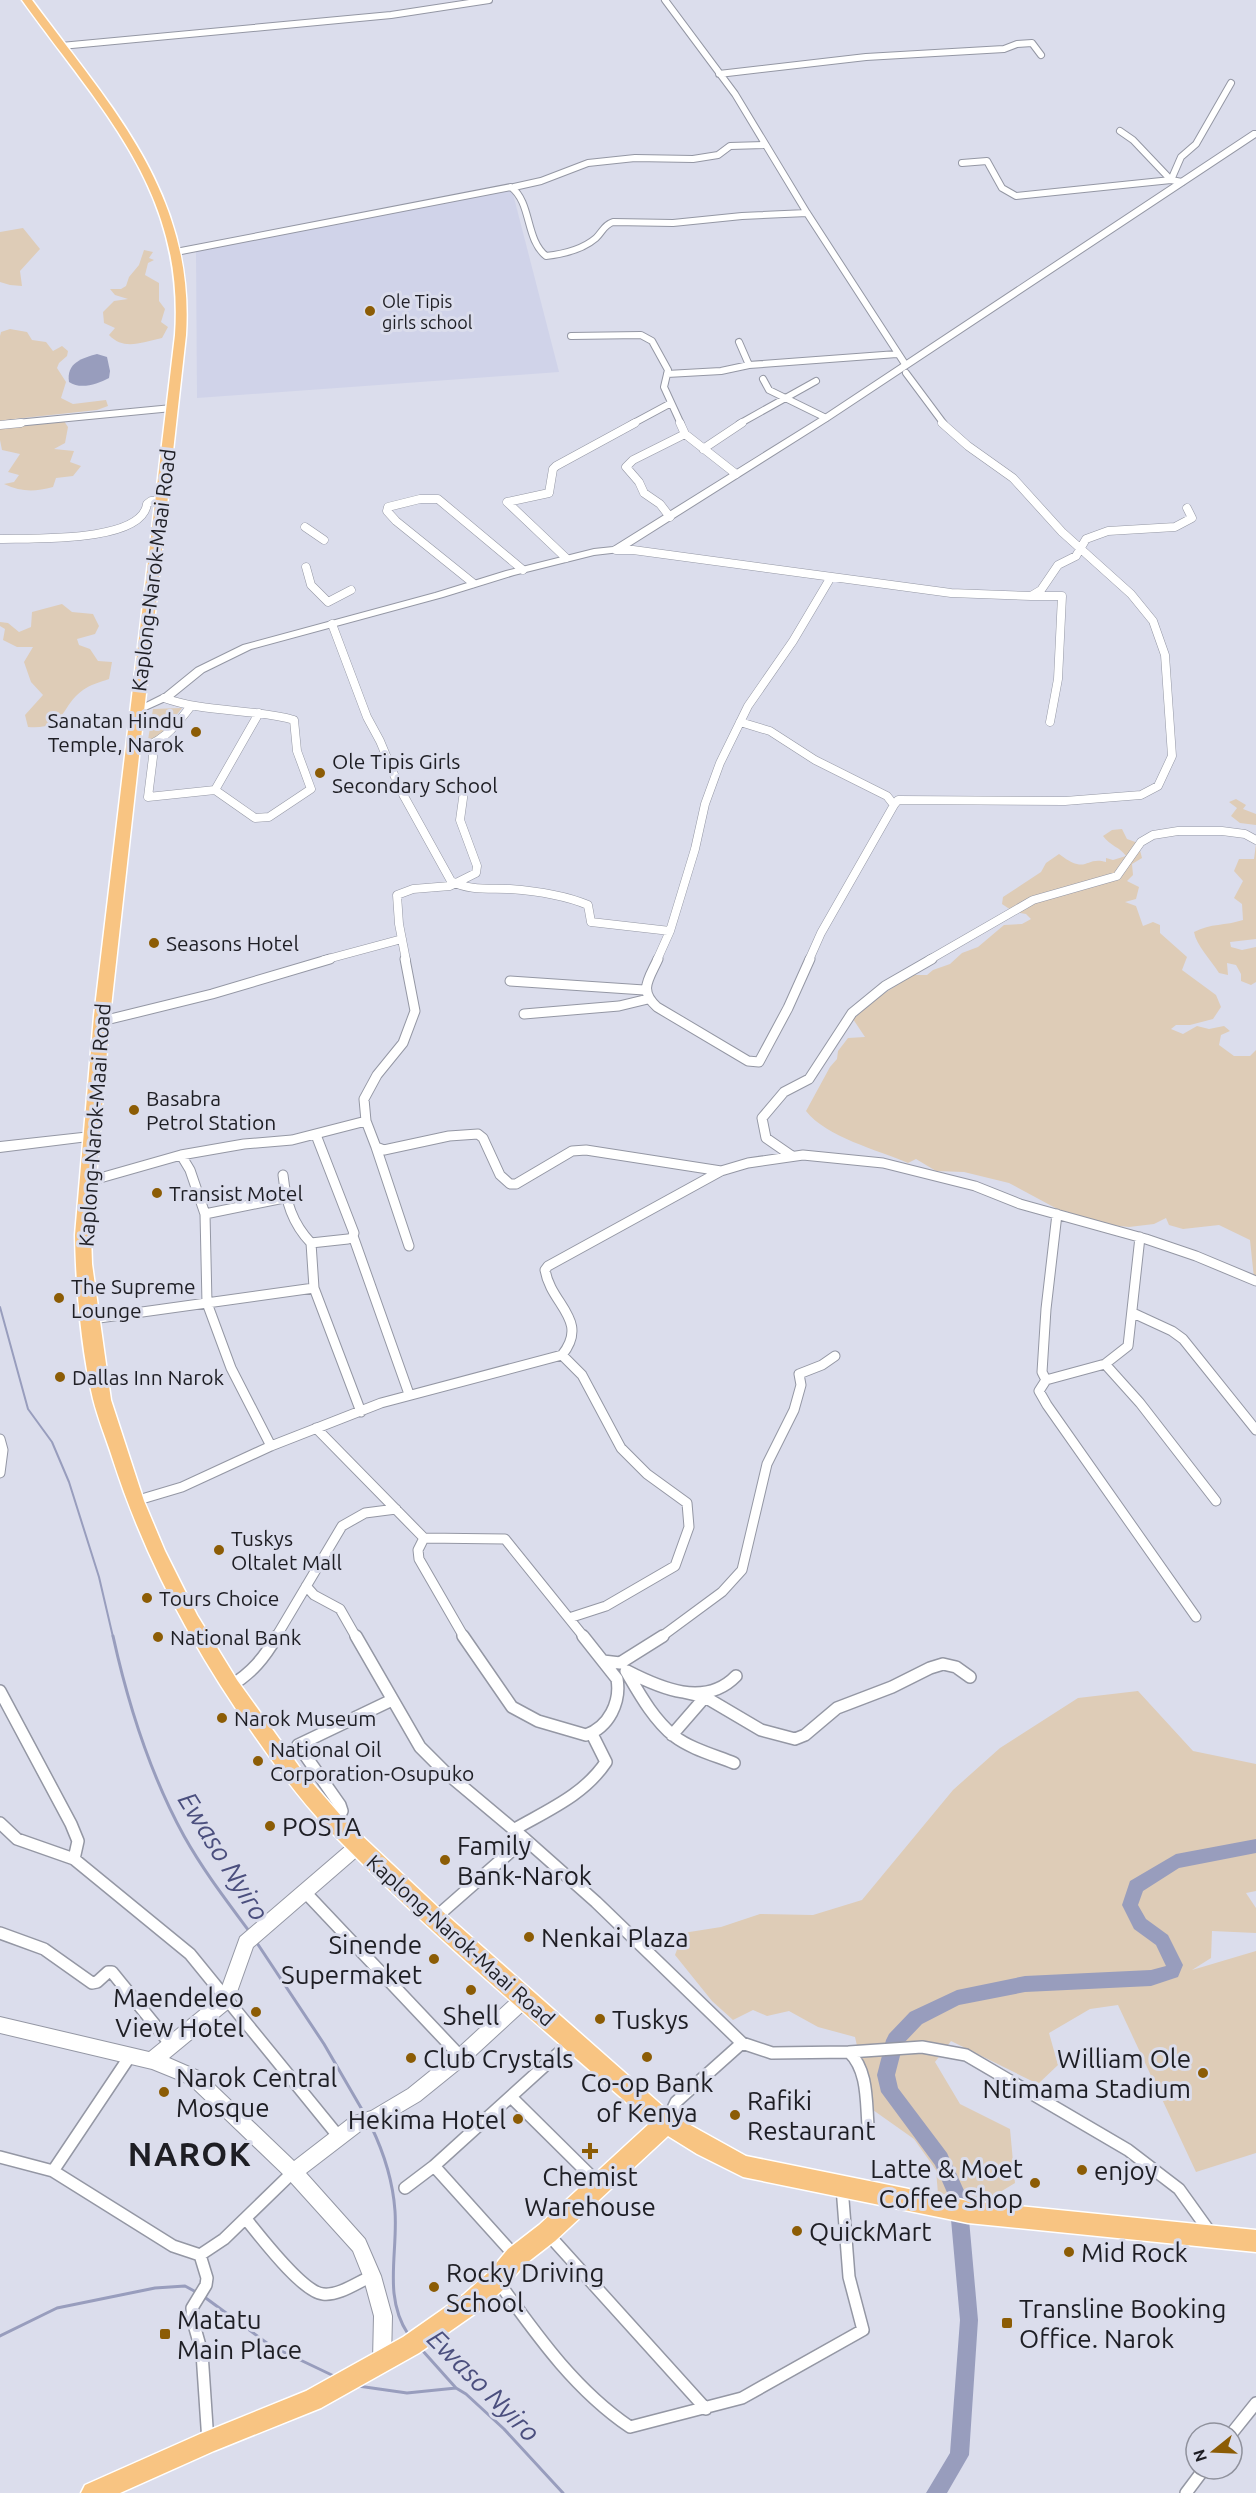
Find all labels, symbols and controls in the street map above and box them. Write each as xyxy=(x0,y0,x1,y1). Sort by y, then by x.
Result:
place label: Ole Tipis girls school xyxy=(382,291,473,332)
marker: Ole Tipis girls school xyxy=(363,304,377,318)
street label: Kaplong-Narok-Maai Road xyxy=(126,447,180,693)
place label: Sanatan Hindu Temple, Narok xyxy=(48,708,184,756)
marker: Sanatan Hindu Temple, Narok xyxy=(189,725,203,739)
place label: Ole Tipis Girls Secondary School xyxy=(332,749,498,797)
marker: Ole Tipis Girls Secondary School xyxy=(313,766,327,780)
place label: Seasons Hotel xyxy=(166,931,299,955)
marker: Seasons Hotel xyxy=(147,936,161,950)
street label: Kaplong-Narok-Maai Road xyxy=(74,1002,114,1248)
place label: Basabra Petrol Station xyxy=(146,1086,276,1134)
marker: Basabra Petrol Station xyxy=(127,1103,141,1117)
place label: Transist Motel xyxy=(169,1181,303,1205)
marker: Transist Motel xyxy=(150,1186,164,1200)
place label: The Supreme Lounge xyxy=(71,1274,196,1322)
marker: The Supreme Lounge xyxy=(52,1291,66,1305)
place label: Dallas Inn Narok xyxy=(72,1365,225,1389)
marker: Dallas Inn Narok xyxy=(53,1370,67,1384)
place label: Tuskys Oltalet Mall xyxy=(231,1526,342,1574)
marker: Tuskys Oltalet Mall xyxy=(212,1543,226,1557)
place label: Tours Choice xyxy=(159,1586,279,1610)
marker: Tours Choice xyxy=(140,1591,154,1605)
place label: National Bank xyxy=(170,1625,302,1649)
marker: National Bank xyxy=(151,1630,165,1644)
place label: Narok Museum xyxy=(234,1706,377,1730)
marker: Narok Museum xyxy=(215,1711,229,1725)
place label: National Oil Corporation-Osupuko xyxy=(270,1737,474,1785)
marker: National Oil Corporation-Osupuko xyxy=(251,1754,265,1768)
water label: Ewaso Nyiro xyxy=(173,1786,275,1926)
place label: POSTA xyxy=(282,1812,361,1841)
marker: POSTA xyxy=(263,1819,277,1833)
place label: Family Bank-Narok xyxy=(457,1831,592,1890)
street label: Kaplong-Narok-Maai Road xyxy=(362,1849,560,2031)
marker: Family Bank-Narok xyxy=(438,1853,452,1867)
place label: Nenkai Plaza xyxy=(541,1923,689,1952)
place label: Sinende Supermaket xyxy=(281,1930,422,1989)
marker: Nenkai Plaza xyxy=(522,1930,536,1944)
marker: Sinende Supermaket xyxy=(427,1952,441,1966)
place label: Maendeleo View Hotel xyxy=(113,1983,244,2042)
marker: Shell xyxy=(464,1983,478,1997)
place label: Shell xyxy=(443,2001,499,2030)
marker: Maendeleo View Hotel xyxy=(249,2005,263,2019)
place label: Tuskys xyxy=(612,2005,689,2034)
marker: Tuskys xyxy=(593,2012,607,2026)
place label: Club Crystals xyxy=(423,2044,574,2073)
place label: William Ole Ntimama Stadium xyxy=(982,2044,1191,2103)
marker: Co-op Bank of Kenya xyxy=(640,2050,654,2064)
marker: Club Crystals xyxy=(404,2051,418,2065)
place label: Narok Central Mosque xyxy=(176,2063,338,2122)
marker: William Ole Ntimama Stadium xyxy=(1196,2066,1210,2080)
place label: Co-op Bank of Kenya xyxy=(581,2068,713,2127)
marker: Narok Central Mosque xyxy=(157,2085,171,2099)
place label: Rafiki Restaurant xyxy=(747,2086,875,2145)
place label: Hekima Hotel xyxy=(348,2105,506,2134)
marker: Rafiki Restaurant xyxy=(728,2108,742,2122)
marker: Hekima Hotel xyxy=(511,2112,525,2126)
district label: NAROK xyxy=(128,2135,252,2172)
marker: Chemist Warehouse xyxy=(583,2144,597,2158)
place label: Latte & Moet Coffee Shop xyxy=(870,2154,1023,2213)
place label: enjoy xyxy=(1094,2156,1157,2185)
place label: Chemist Warehouse xyxy=(524,2162,656,2221)
marker: enjoy xyxy=(1075,2163,1089,2177)
marker: Latte & Moet Coffee Shop xyxy=(1028,2176,1042,2190)
place label: QuickMart xyxy=(809,2217,932,2246)
marker: QuickMart xyxy=(790,2224,804,2238)
place label: Mid Rock xyxy=(1081,2238,1188,2267)
marker: Mid Rock xyxy=(1062,2245,1076,2259)
place label: Rocky Driving School xyxy=(446,2258,604,2317)
marker: Rocky Driving School xyxy=(427,2280,441,2294)
place label: Transline Booking Office. Narok xyxy=(1019,2294,1226,2353)
place label: Matatu Main Place xyxy=(177,2305,302,2364)
marker: Transline Booking Office. Narok xyxy=(1000,2316,1014,2330)
water label: Ewaso Nyiro xyxy=(422,2323,546,2447)
marker: Matatu Main Place xyxy=(158,2327,172,2341)
north arrow xyxy=(1184,2421,1244,2481)
text: N xyxy=(1189,2447,1210,2464)

